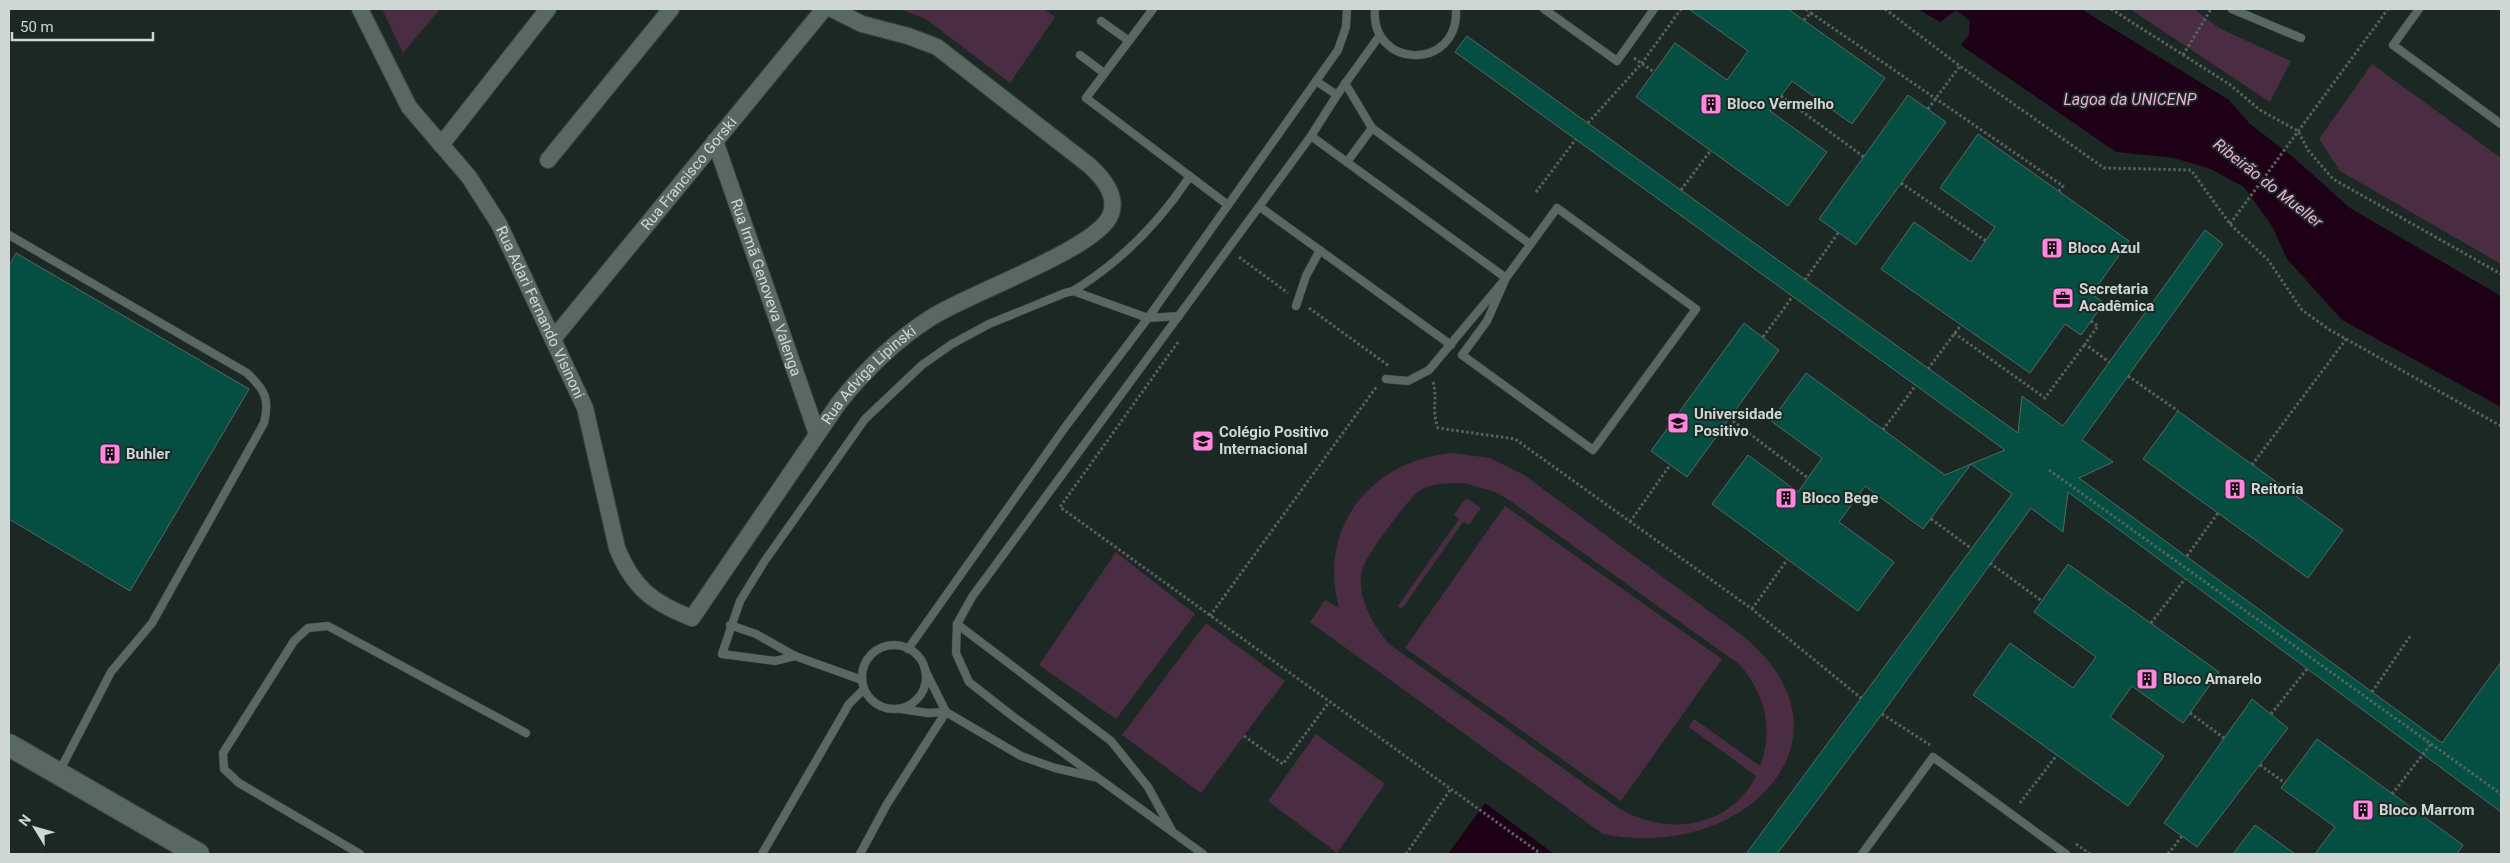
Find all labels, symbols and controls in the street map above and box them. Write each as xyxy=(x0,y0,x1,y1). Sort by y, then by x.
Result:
scale bar xyxy=(12,10,154,42)
text: 50 m xyxy=(20,18,54,36)
water label: Lagoa da UNICENP xyxy=(2063,90,2197,109)
building icon: Bloco Vermelho xyxy=(1699,92,1723,116)
place label: Bloco Vermelho xyxy=(1727,95,1834,113)
street label: Rua Francisco Gorski xyxy=(637,113,741,234)
water label: Ribeirão do Mueller xyxy=(2210,135,2327,232)
street label: Rua Irmã Genoveva Valenga xyxy=(727,196,805,378)
street label: Rua Adari Fernando Visinoni xyxy=(492,223,588,402)
building icon: Bloco Azul xyxy=(2040,236,2064,260)
place label: Bloco Azul xyxy=(2068,239,2140,257)
place label: Secretaria Acadêmica xyxy=(2079,280,2154,315)
office icon: Secretaria Acadêmica xyxy=(2051,286,2075,310)
street label: Rua Adviga Lipinski xyxy=(818,322,920,428)
place label: Universidade Positivo xyxy=(1694,405,1782,440)
school or university icon: Universidade Positivo xyxy=(1666,411,1690,435)
place label: Colégio Positivo Internacional xyxy=(1219,423,1329,458)
school or university icon: Colégio Positivo Internacional xyxy=(1191,429,1215,453)
building icon: Buhler xyxy=(98,442,122,466)
place label: Buhler xyxy=(126,445,170,463)
building icon: Reitoria xyxy=(2223,477,2247,501)
place label: Reitoria xyxy=(2251,480,2304,498)
building icon: Bloco Bege xyxy=(1774,486,1798,510)
place label: Bloco Bege xyxy=(1802,489,1878,507)
building icon: Bloco Amarelo xyxy=(2135,667,2159,691)
place label: Bloco Amarelo xyxy=(2163,670,2262,688)
building icon: Bloco Marrom xyxy=(2351,798,2375,822)
place label: Bloco Marrom xyxy=(2379,801,2474,819)
north arrow xyxy=(10,803,60,853)
text: N xyxy=(15,811,34,829)

